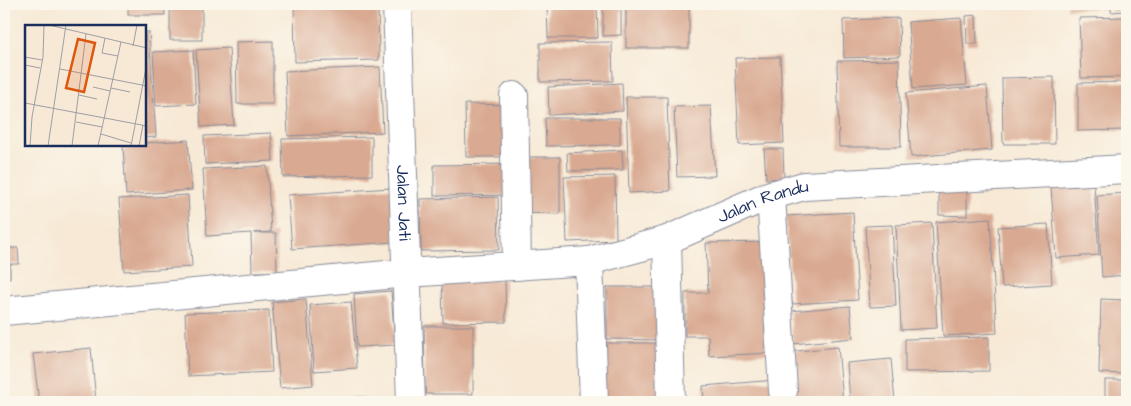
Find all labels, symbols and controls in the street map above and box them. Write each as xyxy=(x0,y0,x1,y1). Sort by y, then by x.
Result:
inset map xyxy=(25,25,146,146)
street label: Jalan Jati xyxy=(390,165,417,241)
street label: Jalan Randu xyxy=(713,174,809,229)

